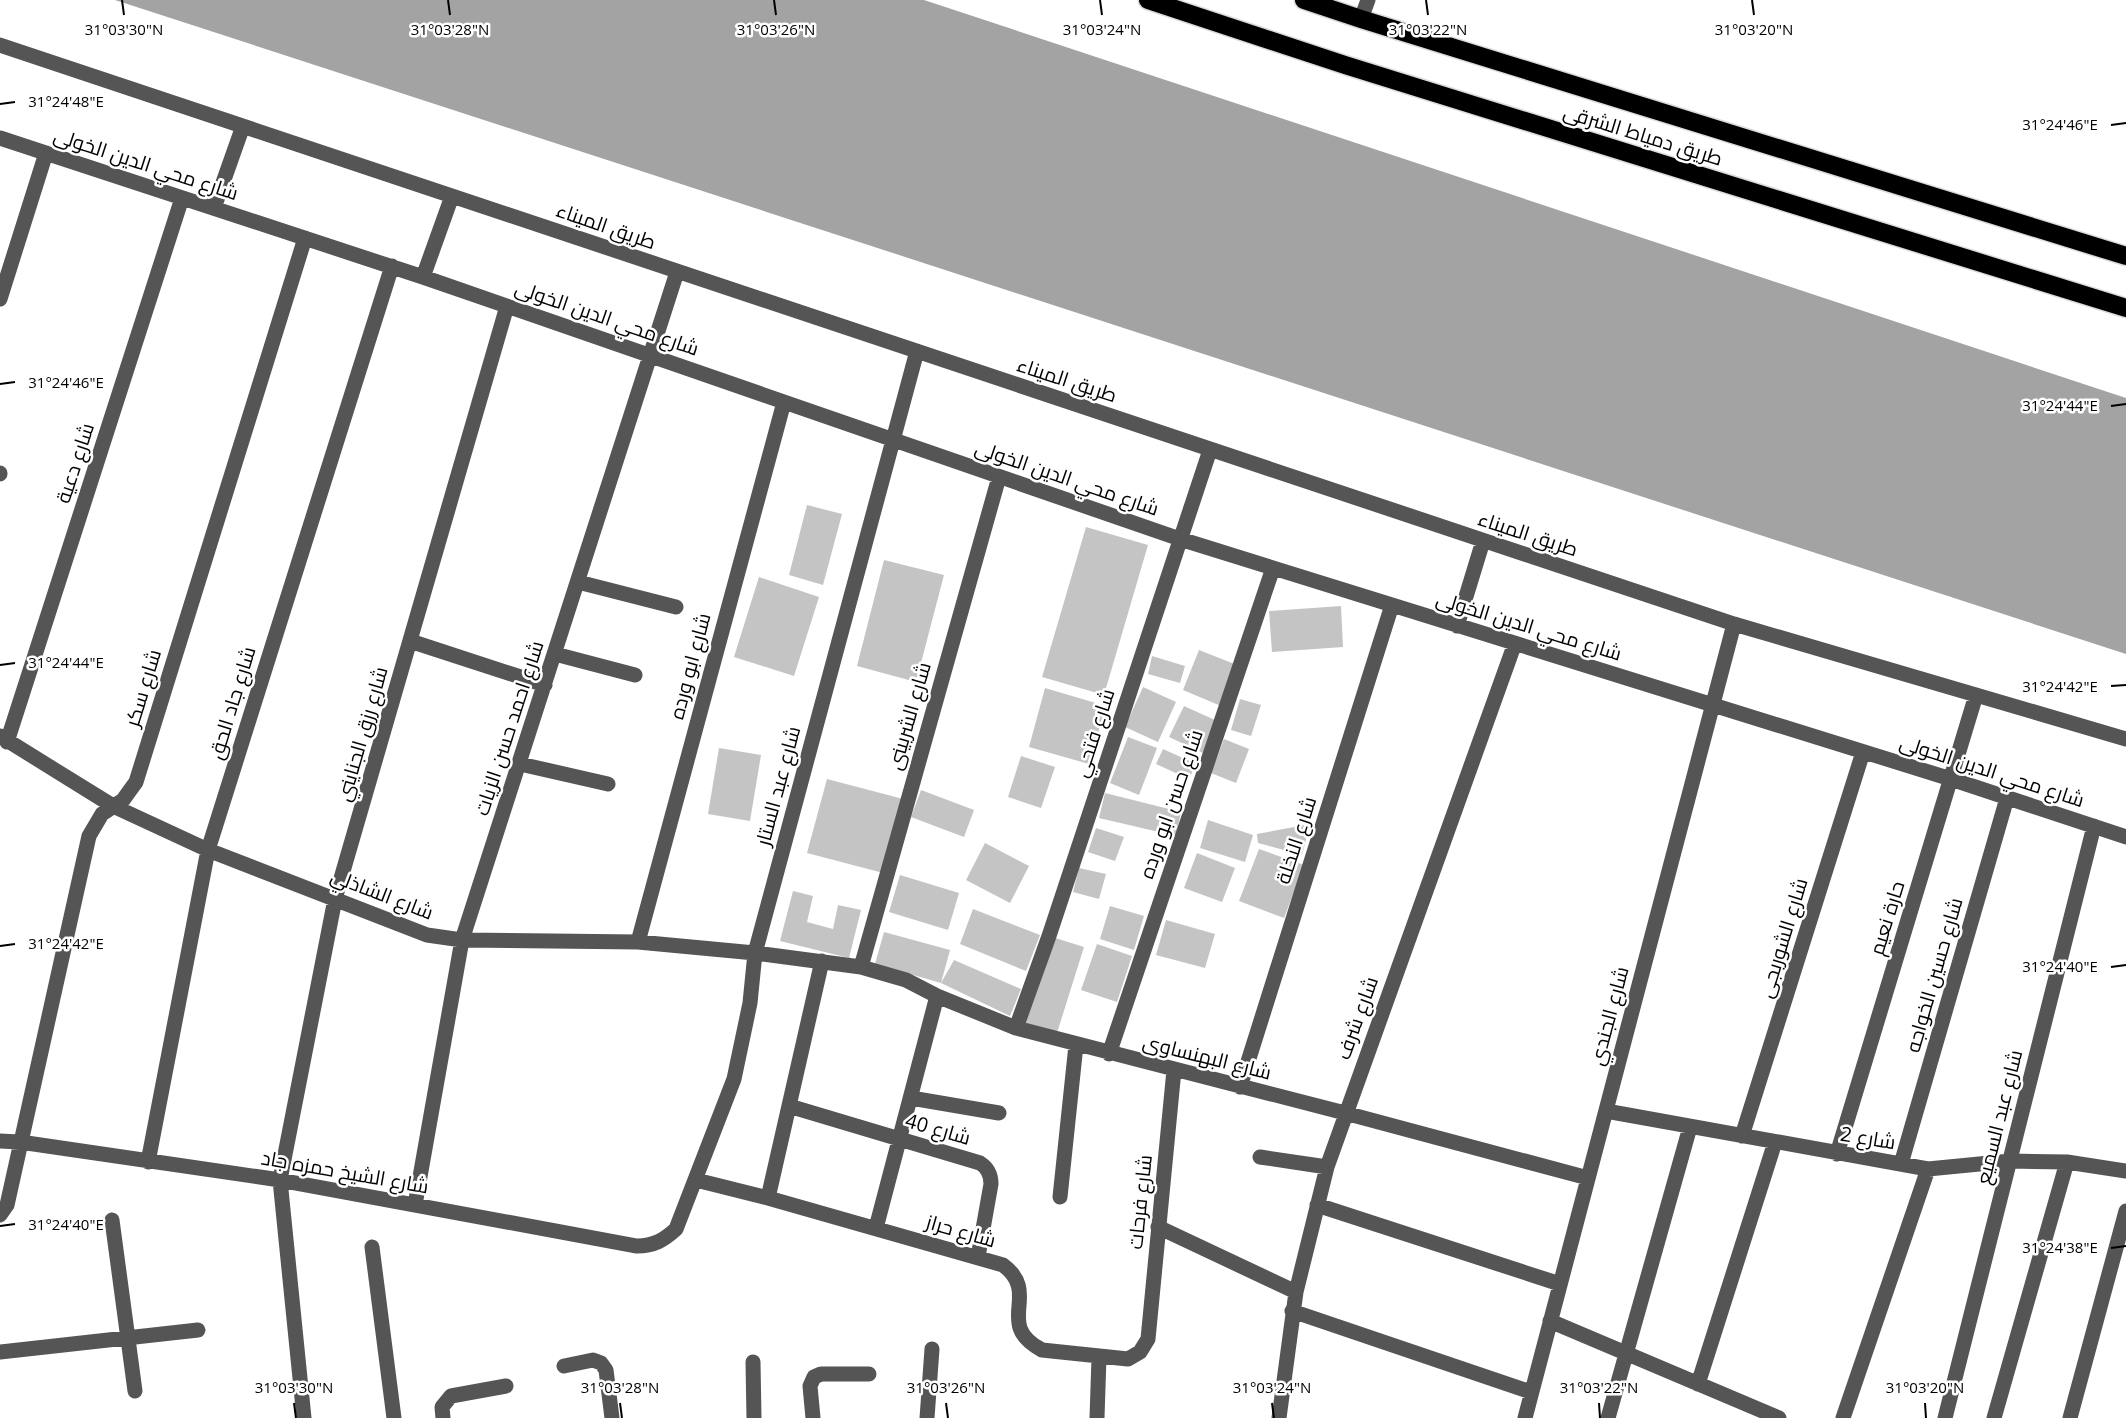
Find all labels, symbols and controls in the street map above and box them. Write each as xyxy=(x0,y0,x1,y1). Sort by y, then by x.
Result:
text: 31°03'30"N xyxy=(85,19,163,39)
text: 31°03'28"N xyxy=(411,19,489,39)
text: 31°03'26"N xyxy=(737,19,815,39)
text: 31°03'24"N xyxy=(1063,19,1141,39)
text: 31°03'22"N xyxy=(1389,19,1467,39)
text: 31°03'20"N xyxy=(1715,19,1793,39)
text: 31°24'48"E xyxy=(28,91,104,111)
street label: طريق دمياط الشرقى xyxy=(1560,97,1726,172)
text: 31°24'46"E xyxy=(2022,114,2098,134)
street label: شارع محي الدين الخولى xyxy=(49,121,242,209)
street label: طريق الميناء xyxy=(553,196,660,255)
street label: شارع محي الدين الخولى xyxy=(511,273,703,364)
street label: طريق الميناء xyxy=(1014,351,1121,408)
text: 31°24'46"E xyxy=(28,372,104,392)
text: 31°24'44"E xyxy=(2022,395,2098,415)
street label: شارع دعية xyxy=(49,419,101,507)
street label: شارع محي الدين الخولى xyxy=(971,433,1163,524)
street label: طريق الميناء xyxy=(1475,505,1582,562)
street label: شارع محي الدين الخولى xyxy=(1432,584,1625,669)
street label: شارع ابو ورده xyxy=(662,610,718,722)
street label: شارع احمد حسن الزيات xyxy=(467,637,551,819)
street label: شارع جاد الحق xyxy=(202,643,262,763)
street label: شارع سكر xyxy=(118,646,168,731)
text: 31°24'44"E xyxy=(28,652,104,672)
street label: شارع الشربينى xyxy=(880,659,938,773)
street label: شارع رزق الجنايني xyxy=(329,663,397,805)
text: 31°24'42"E xyxy=(2022,676,2098,696)
street label: شارع فتحي xyxy=(1067,685,1123,782)
street label: شارع عبد الستار xyxy=(748,723,807,850)
street label: شارع حسن ابو ورده xyxy=(1132,726,1210,882)
street label: شارع محي الدين الخولى xyxy=(1895,728,2088,816)
street label: شارع النخلة xyxy=(1269,793,1323,887)
street label: شارع الشاذلي xyxy=(326,862,437,928)
street label: شارع الشوربجى xyxy=(1751,875,1815,1001)
street label: حارة نعيم xyxy=(1862,877,1912,959)
street label: شارع حسين الخواجه xyxy=(1899,894,1969,1056)
text: 31°24'42"E xyxy=(28,933,104,953)
text: 31°24'40"E xyxy=(2022,956,2098,976)
street label: شارع الجندي xyxy=(1582,963,1638,1069)
street label: شارع شرف xyxy=(1329,972,1385,1064)
street label: شارع البهنساوى xyxy=(1140,1027,1274,1087)
street label: شارع عبد السميع xyxy=(1969,1047,2029,1187)
street label: شارع 40 xyxy=(902,1106,974,1152)
street label: شارع 2 xyxy=(1838,1120,1898,1156)
street label: شارع الشيخ حمزه جاد xyxy=(259,1143,431,1201)
street label: شارع فرحات xyxy=(1121,1153,1159,1251)
street label: شارع حراز xyxy=(922,1207,999,1254)
text: 31°24'40"E xyxy=(28,1214,104,1234)
text: 31°24'38"E xyxy=(2022,1237,2098,1257)
text: 31°03'30"N xyxy=(255,1377,333,1397)
text: 31°03'28"N xyxy=(581,1377,659,1397)
text: 31°03'26"N xyxy=(907,1377,985,1397)
text: 31°03'24"N xyxy=(1233,1377,1311,1397)
text: 31°03'22"N xyxy=(1560,1377,1638,1397)
text: 31°03'20"N xyxy=(1886,1377,1964,1397)

